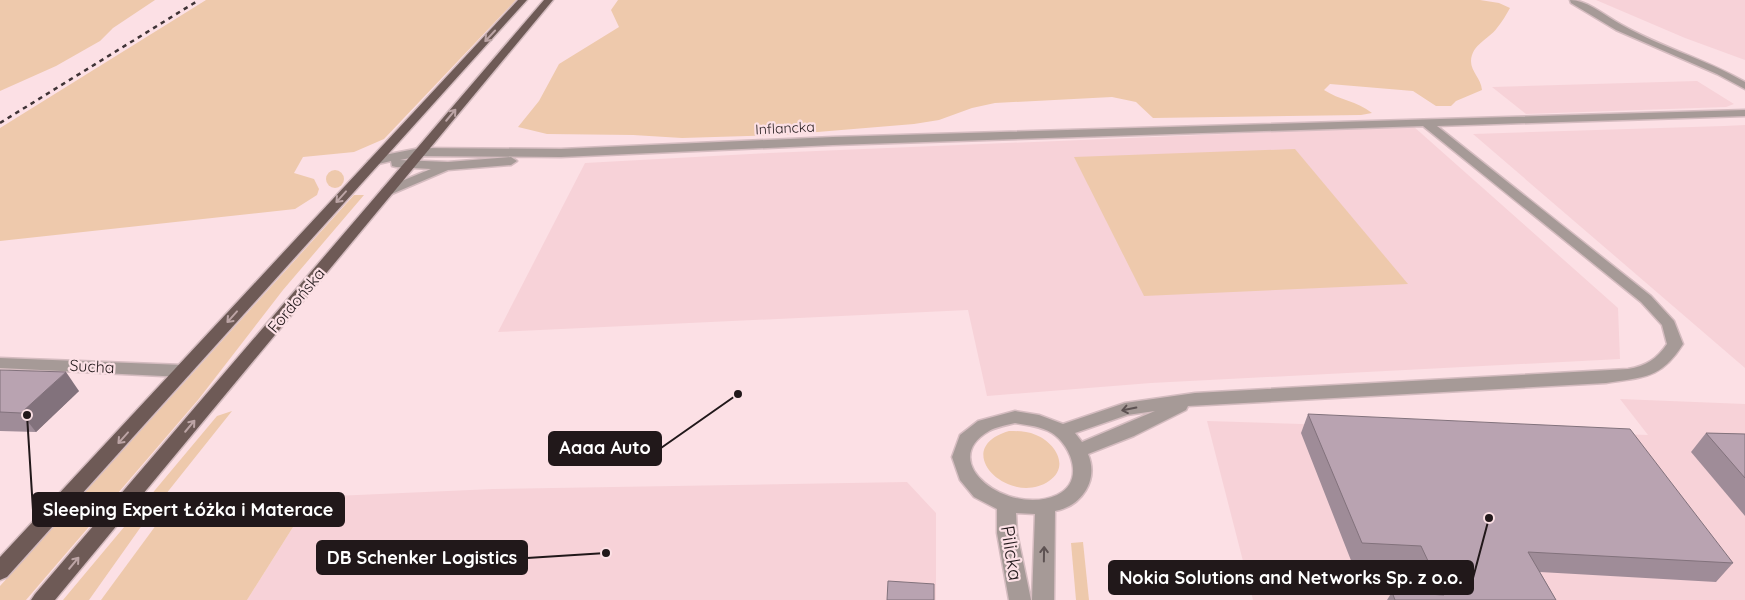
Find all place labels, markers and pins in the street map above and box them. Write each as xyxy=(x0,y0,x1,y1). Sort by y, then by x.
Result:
callout: Aaaa Auto xyxy=(549,432,661,465)
callout: Sleeping Expert Łóżka i Materace xyxy=(33,493,344,526)
callout: DB Schenker Logistics xyxy=(317,541,527,574)
callout: Nokia Solutions and Networks Sp. z o.o. xyxy=(1109,561,1473,594)

